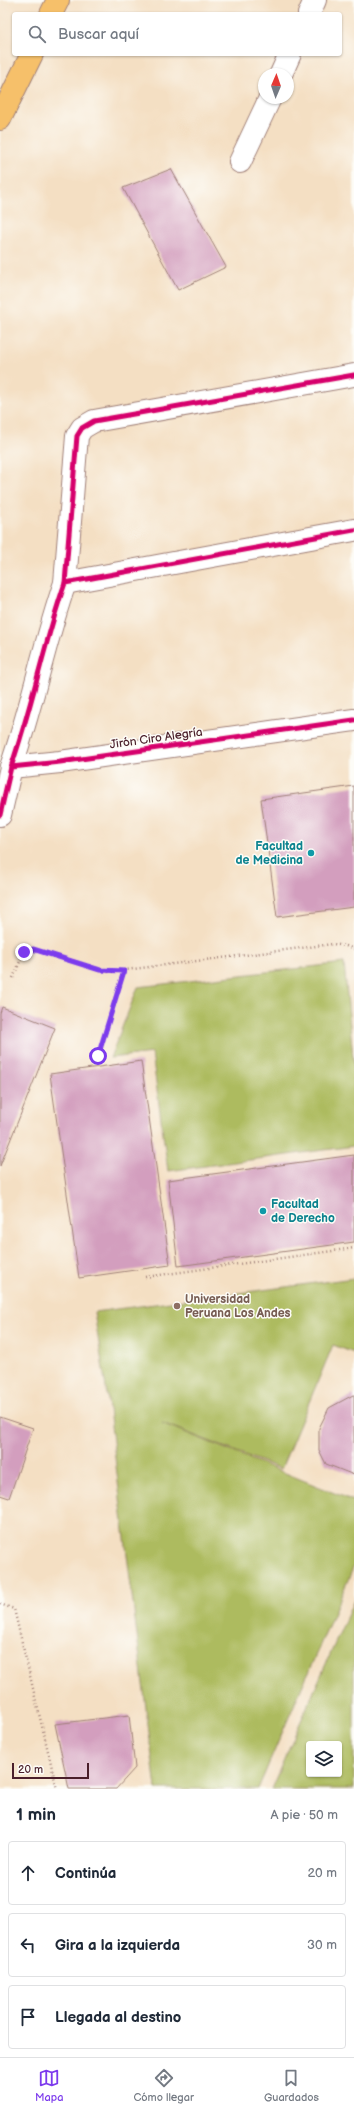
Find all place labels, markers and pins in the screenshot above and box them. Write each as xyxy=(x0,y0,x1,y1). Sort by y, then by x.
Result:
place label: Facultad de Medicina xyxy=(236,839,303,868)
marker: Facultad de Medicina xyxy=(306,848,316,858)
place label: Facultad de Derecho xyxy=(271,1197,335,1226)
marker: Facultad de Derecho xyxy=(258,1206,268,1216)
place label: Universidad Peruana Los Andes xyxy=(185,1292,291,1321)
marker: Universidad Peruana Los Andes xyxy=(172,1301,182,1311)

